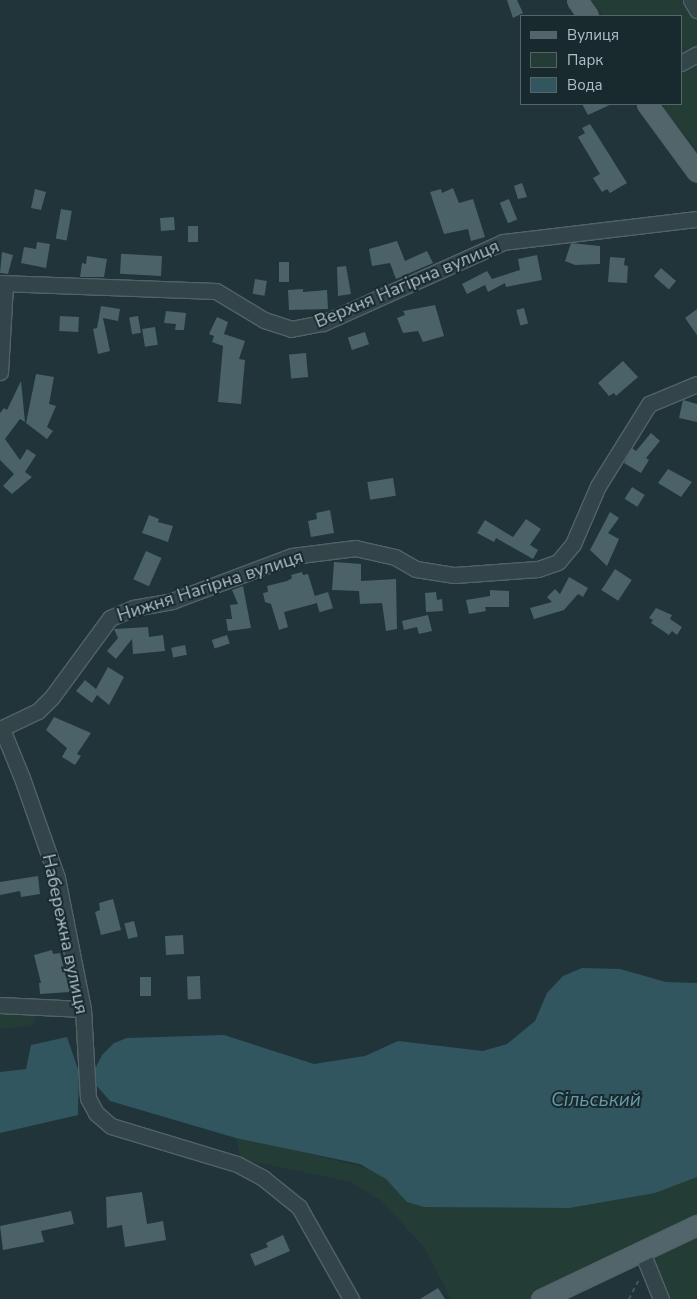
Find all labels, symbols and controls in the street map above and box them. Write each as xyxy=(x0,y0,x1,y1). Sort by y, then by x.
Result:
legend xyxy=(520,15,682,105)
text: Вулиця xyxy=(567,25,619,45)
text: Парк xyxy=(567,50,603,70)
text: Вода xyxy=(567,75,603,95)
street label: Верхня Нагірна вулиця xyxy=(312,235,502,333)
street label: Нижня Нагірна вулиця xyxy=(114,546,306,626)
street label: Набережна вулиця xyxy=(38,852,92,1016)
water label: Сільський xyxy=(551,1090,641,1112)

